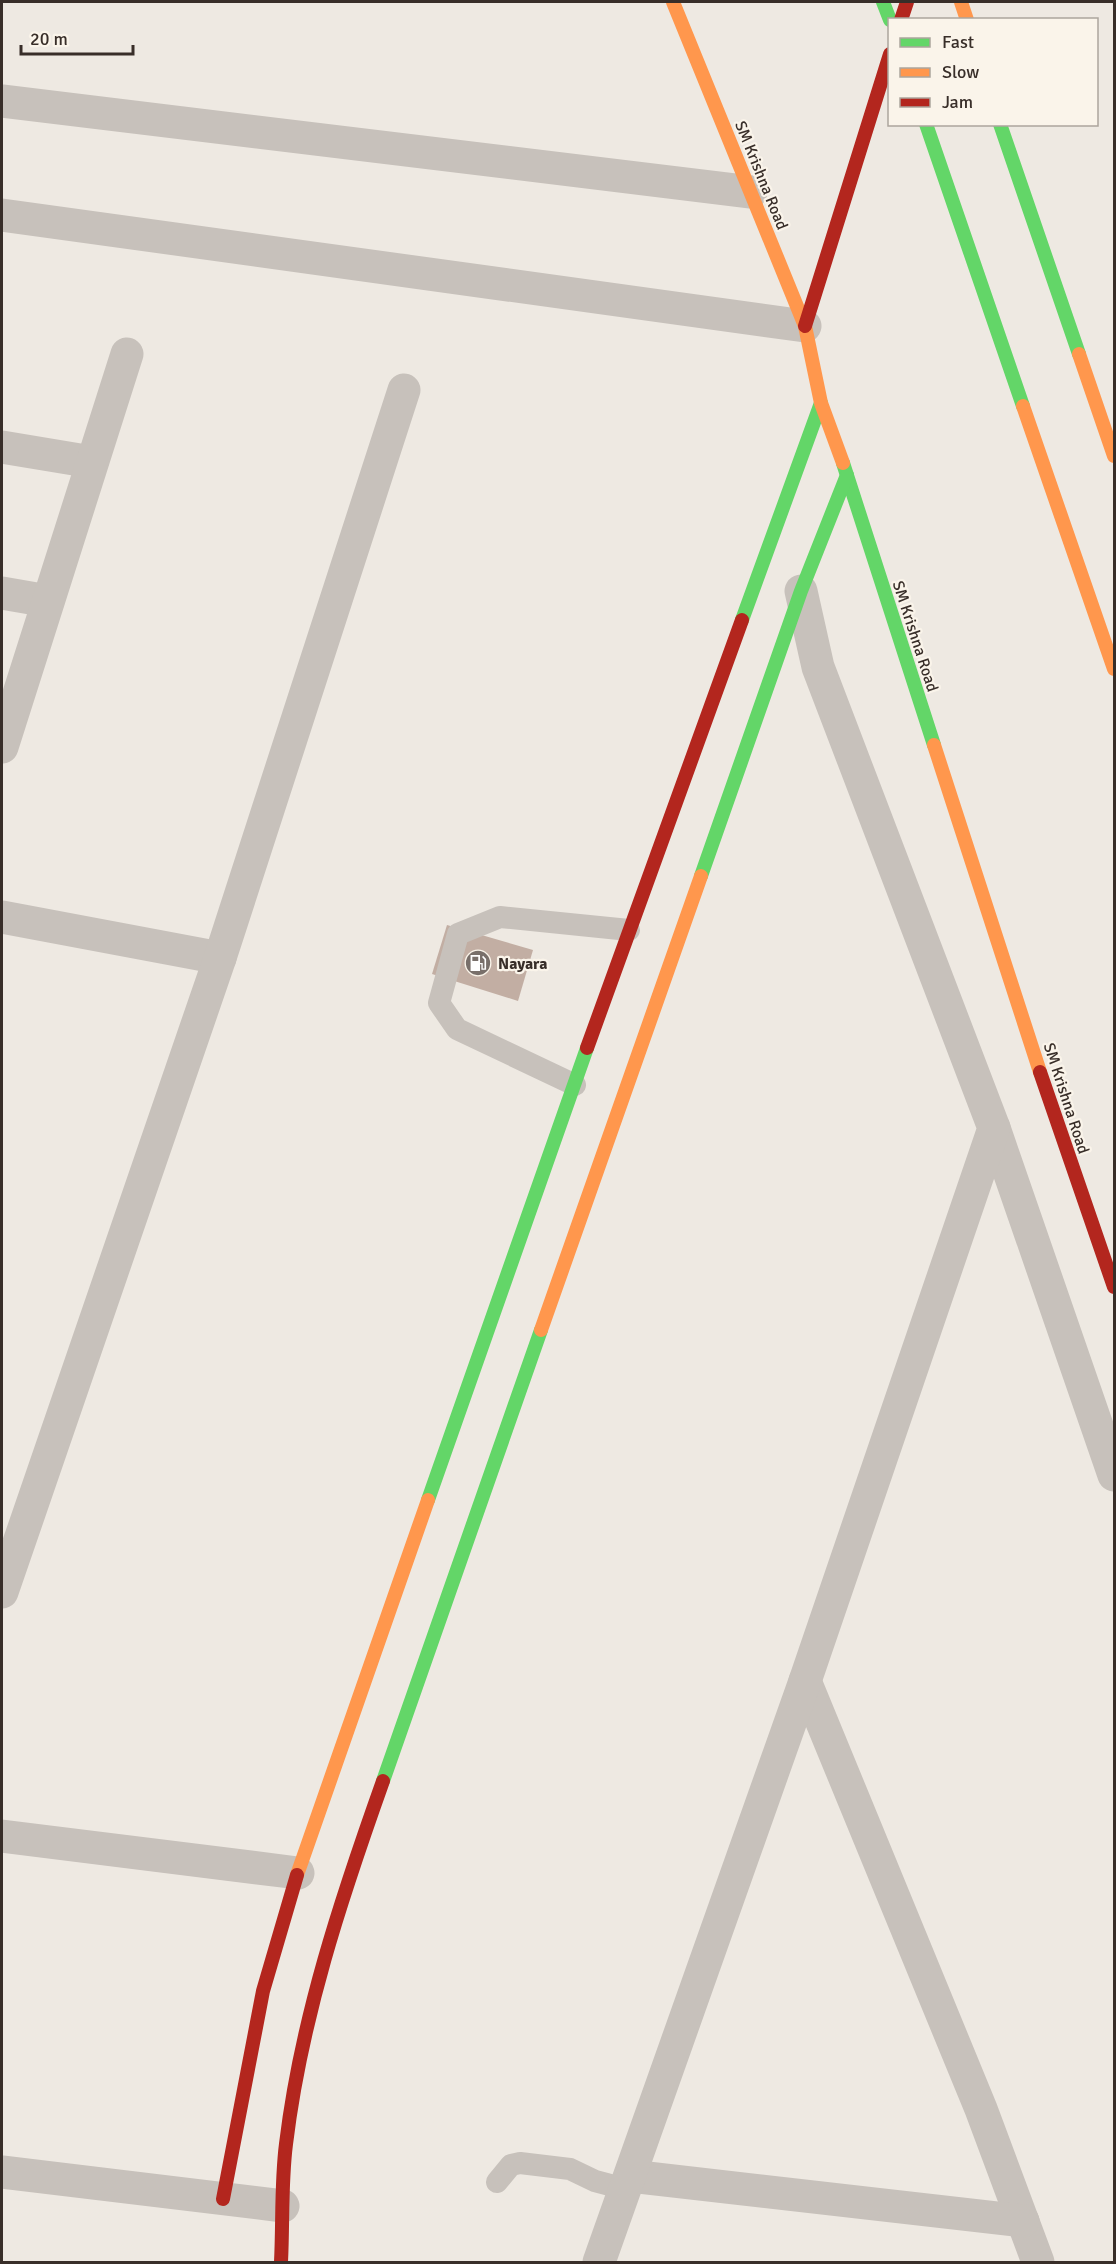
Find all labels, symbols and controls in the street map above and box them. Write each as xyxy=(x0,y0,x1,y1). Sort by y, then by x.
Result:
scale bar xyxy=(21,18,134,56)
legend xyxy=(888,18,1098,126)
text: 20 m xyxy=(30,28,68,50)
text: Fast xyxy=(942,31,974,53)
text: Slow xyxy=(942,61,979,83)
text: Jam xyxy=(942,91,973,113)
street label: SM Krishna Road xyxy=(730,118,792,233)
street label: SM Krishna Road xyxy=(888,578,942,694)
fuel station icon: Nayara xyxy=(463,948,493,978)
place label: Nayara xyxy=(498,954,548,974)
street label: SM Krishna Road xyxy=(1039,1040,1093,1156)

